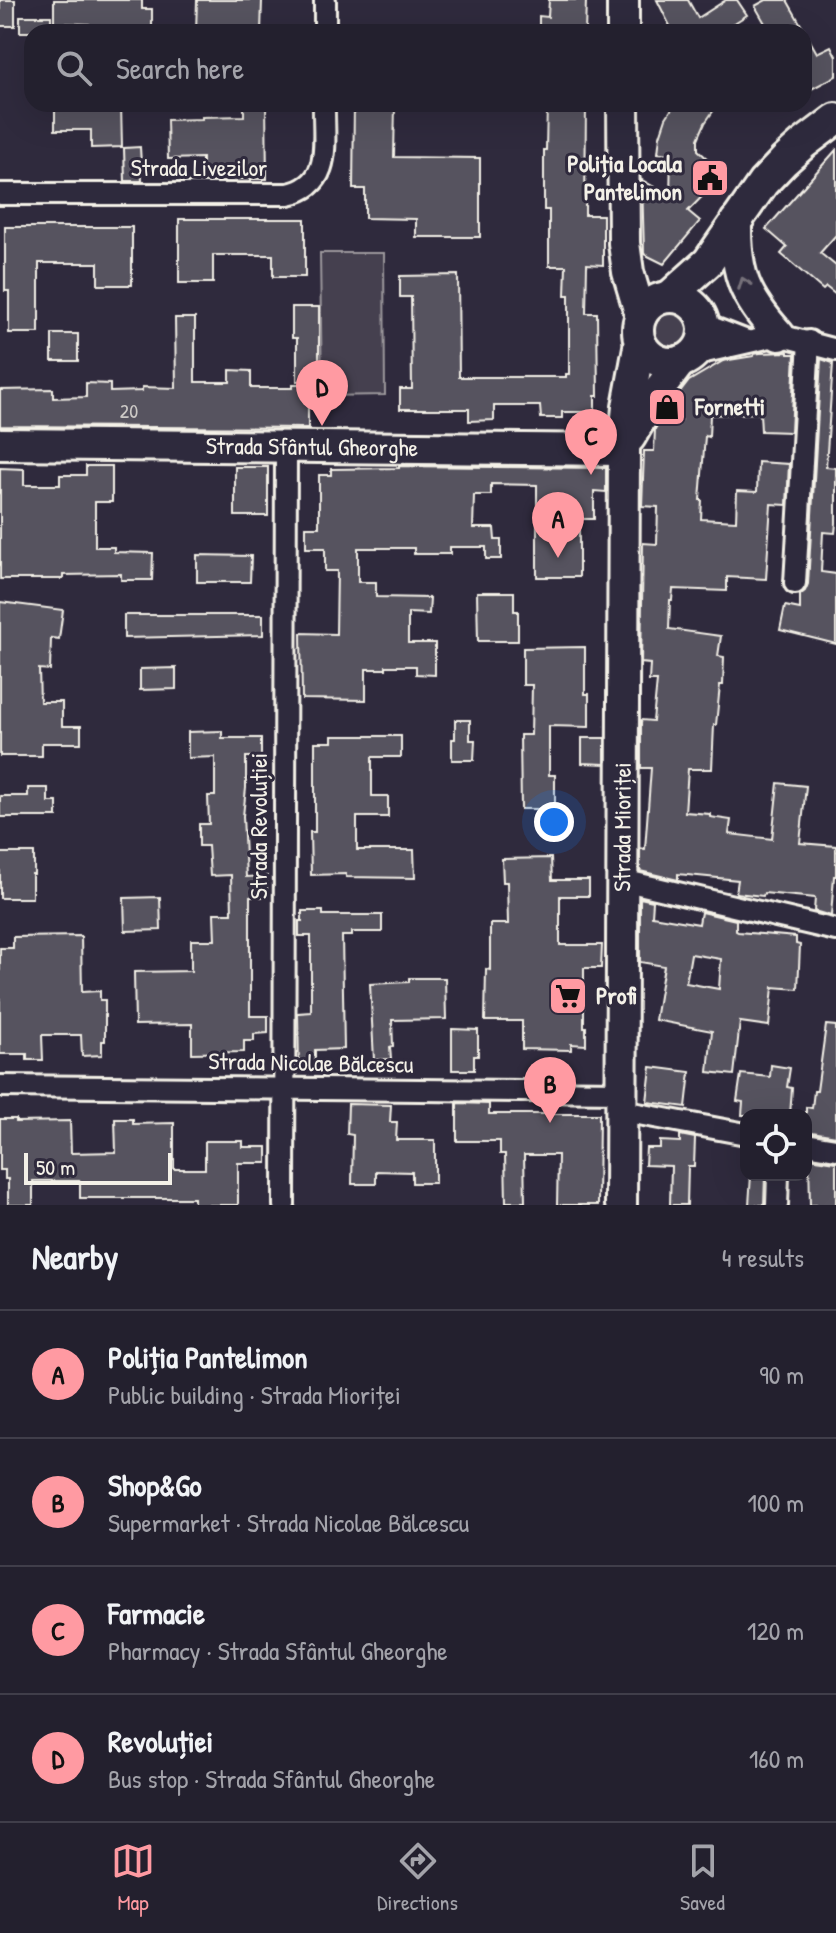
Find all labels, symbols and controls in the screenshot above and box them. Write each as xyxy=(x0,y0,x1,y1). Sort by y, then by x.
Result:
search box xyxy=(24,24,812,112)
icon: search xyxy=(52,46,96,90)
text: Search here xyxy=(116,48,244,88)
place label: Poliția Locala Pantelimon xyxy=(567,147,683,207)
street label: Strada Livezilor xyxy=(131,151,267,183)
public building icon: Poliția Locala Pantelimon xyxy=(689,157,731,199)
one-way arrow xyxy=(738,277,754,291)
pin: D xyxy=(296,360,348,426)
shop icon: Fornetti xyxy=(646,386,688,428)
place label: Fornetti xyxy=(694,390,765,422)
house number: 20 xyxy=(120,397,138,424)
pin: C xyxy=(565,409,617,475)
street label: Strada Sfântul Gheorghe xyxy=(206,429,419,463)
pin: A xyxy=(532,492,584,558)
street label: Strada Revoluției xyxy=(242,753,274,899)
street label: Strada Mioriței xyxy=(605,762,638,892)
your location xyxy=(534,802,574,842)
supermarket icon: Profi xyxy=(547,975,589,1017)
place label: Profi xyxy=(596,979,636,1011)
street label: Strada Nicolae Bălcescu xyxy=(208,1044,414,1080)
pin: B xyxy=(524,1057,576,1123)
map controls xyxy=(740,1109,812,1181)
button: locate xyxy=(740,1109,812,1181)
scale bar xyxy=(24,1149,172,1185)
text: 50 m xyxy=(36,1152,75,1182)
text: Nearby xyxy=(32,1234,118,1280)
text: 4 results xyxy=(722,1240,804,1275)
text: Poliția Pantelimon xyxy=(108,1337,308,1377)
text: A xyxy=(52,1357,64,1392)
text: 90 m xyxy=(759,1357,804,1392)
text: Public building · Strada Mioriței xyxy=(108,1377,401,1412)
text: Shop&Go xyxy=(108,1465,202,1505)
text: B xyxy=(51,1485,65,1520)
text: 100 m xyxy=(748,1485,804,1520)
text: Supermarket · Strada Nicolae Bălcescu xyxy=(108,1505,469,1540)
text: Farmacie xyxy=(108,1593,205,1633)
text: C xyxy=(51,1613,65,1648)
text: 120 m xyxy=(747,1613,804,1648)
text: Pharmacy · Strada Sfântul Gheorghe xyxy=(108,1633,448,1668)
text: Revoluției xyxy=(108,1721,213,1761)
text: D xyxy=(52,1741,64,1776)
text: 160 m xyxy=(749,1741,804,1776)
text: Bus stop · Strada Sfântul Gheorghe xyxy=(108,1761,435,1796)
tab: Map xyxy=(111,1839,155,1917)
tab: Directions xyxy=(377,1839,458,1917)
tab: Saved xyxy=(680,1839,725,1917)

